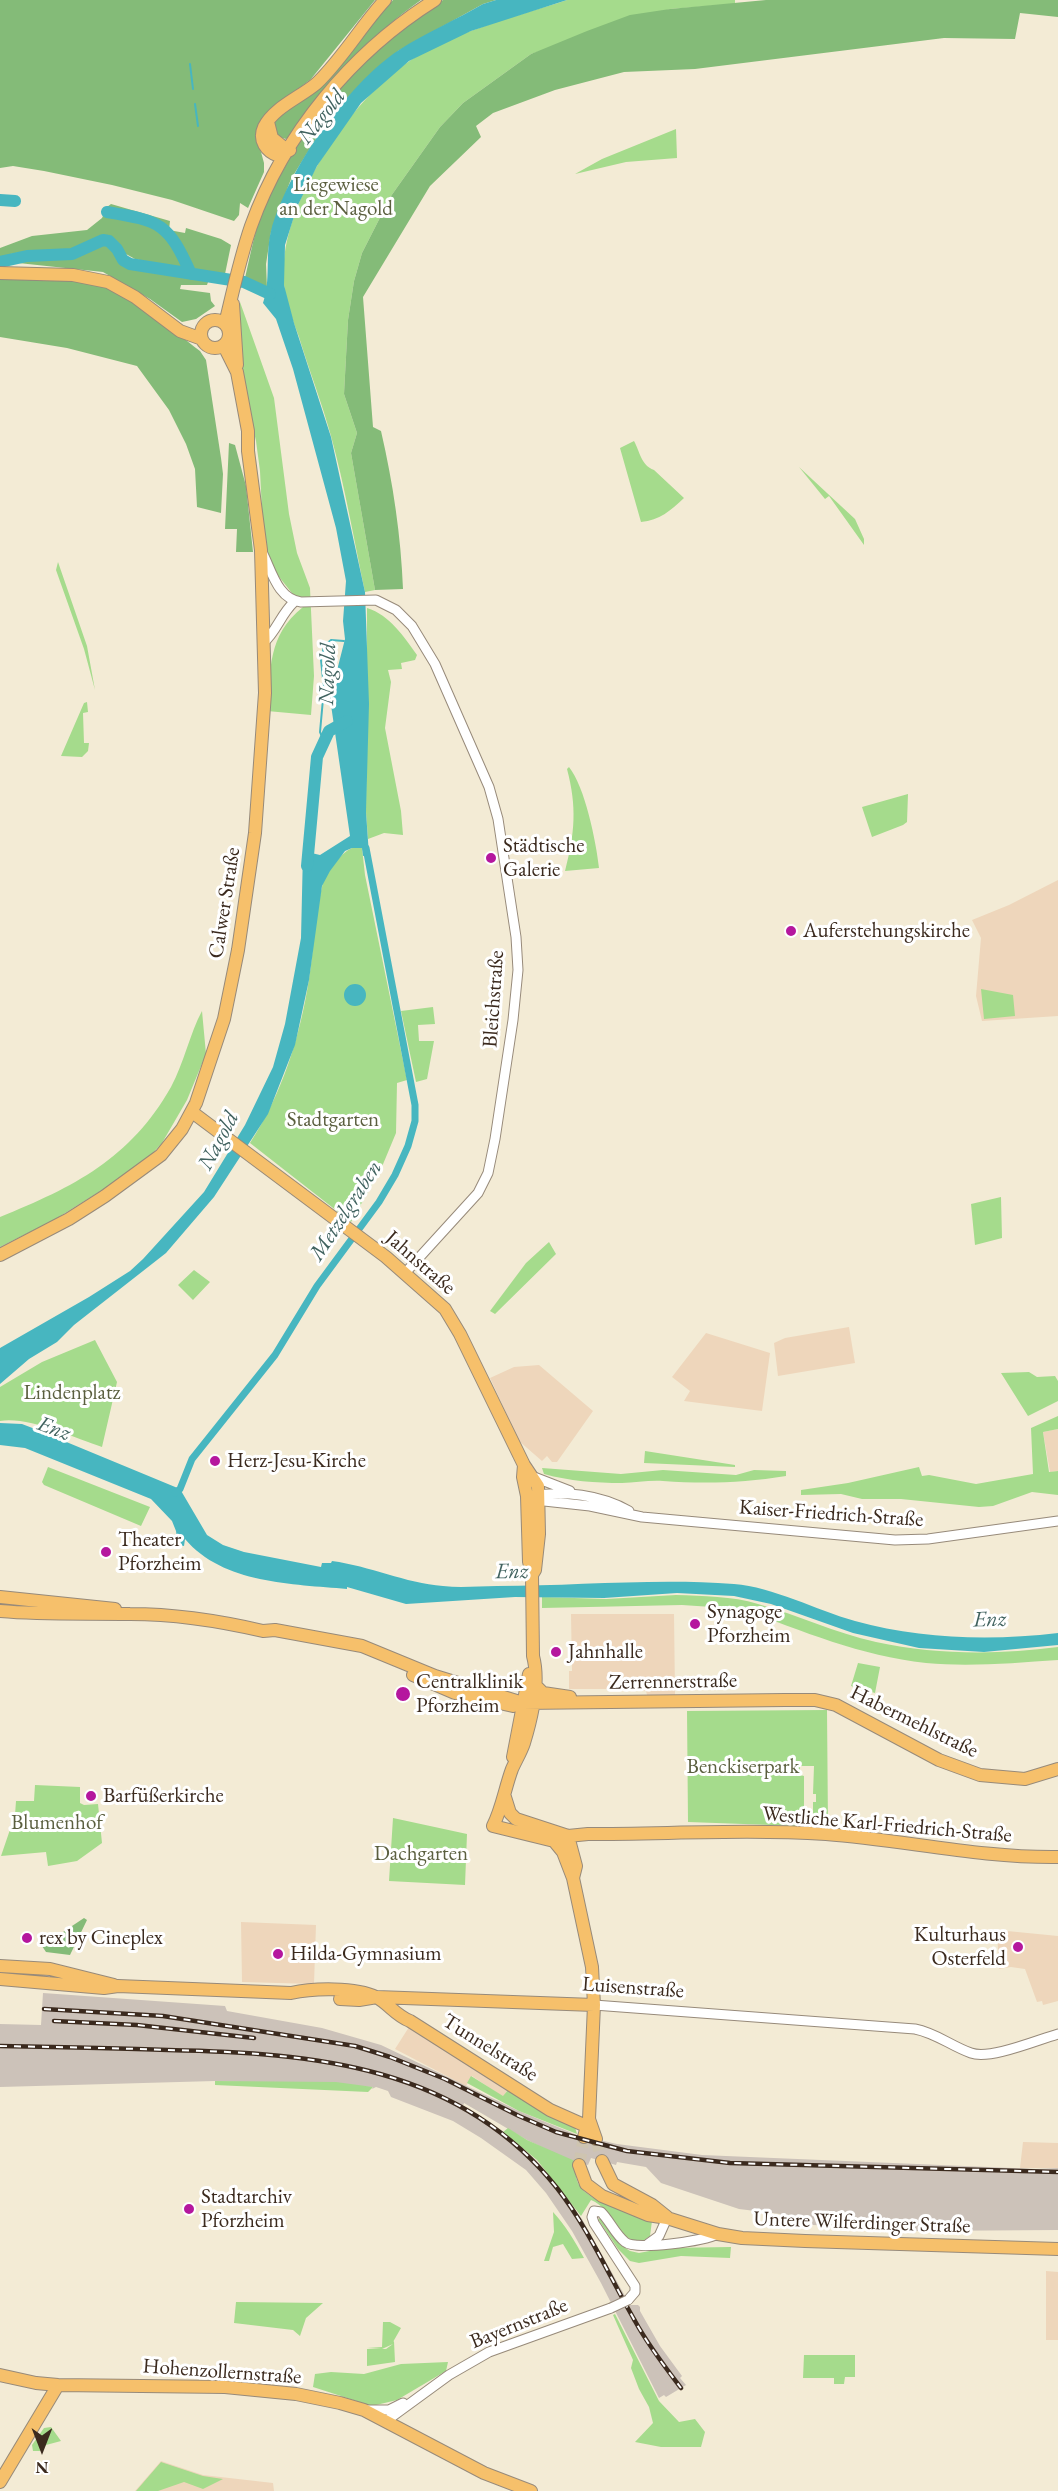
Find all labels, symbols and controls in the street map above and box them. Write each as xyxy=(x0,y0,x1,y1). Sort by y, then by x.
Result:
water label: Nagold xyxy=(292,84,352,150)
park label: Liegewiese an der Nagold xyxy=(279,172,393,222)
water label: Nagold xyxy=(314,642,342,706)
place label: Städtische Galerie xyxy=(503,833,584,883)
street label: Calwer Straße xyxy=(204,846,246,960)
marker: Städtische Galerie xyxy=(484,851,498,865)
place label: Auferstehungskirche xyxy=(803,918,970,944)
marker: Auferstehungskirche xyxy=(784,924,798,938)
street label: Bleichstraße xyxy=(478,949,510,1049)
water label: Nagold xyxy=(193,1107,245,1175)
park label: Stadtgarten xyxy=(287,1107,379,1133)
water label: Metzelgraben xyxy=(304,1156,388,1266)
street label: Jahnstraße xyxy=(380,1226,460,1300)
park label: Lindenplatz xyxy=(24,1380,120,1406)
water label: Enz xyxy=(34,1411,74,1447)
place label: Herz-Jesu-Kirche xyxy=(227,1448,366,1474)
marker: Herz-Jesu-Kirche xyxy=(208,1454,222,1468)
street label: Kaiser-Friedrich-Straße xyxy=(738,1495,924,1533)
place label: Theater Pforzheim xyxy=(118,1527,202,1577)
marker: Theater Pforzheim xyxy=(99,1545,113,1559)
water label: Enz xyxy=(495,1559,529,1585)
place label: Synagoge Pforzheim xyxy=(707,1599,791,1649)
water label: Enz xyxy=(973,1606,1007,1634)
marker: Synagoge Pforzheim xyxy=(688,1617,702,1631)
place label: Jahnhalle xyxy=(568,1639,643,1665)
marker: Jahnhalle xyxy=(549,1645,563,1659)
street label: Zerrennerstraße xyxy=(609,1668,737,1696)
place label: Centralklinik Pforzheim xyxy=(416,1669,523,1719)
street label: Habermehlstraße xyxy=(846,1680,982,1764)
marker: Centralklinik Pforzheim xyxy=(394,1685,412,1703)
park label: Benckiserpark xyxy=(687,1754,799,1780)
place label: Barfüßerkirche xyxy=(103,1783,224,1809)
marker: Barfüßerkirche xyxy=(84,1789,98,1803)
street label: Westliche Karl-Friedrich-Straße xyxy=(761,1802,1013,1848)
park label: Blumenhof xyxy=(11,1810,103,1836)
park label: Dachgarten xyxy=(374,1841,468,1867)
place label: Kulturhaus Osterfeld xyxy=(914,1922,1006,1972)
place label: rex by Cineplex xyxy=(39,1925,163,1951)
marker: rex by Cineplex xyxy=(20,1931,34,1945)
marker: Kulturhaus Osterfeld xyxy=(1011,1940,1025,1954)
place label: Hilda-Gymnasium xyxy=(290,1941,442,1967)
marker: Hilda-Gymnasium xyxy=(271,1947,285,1961)
street label: Luisenstraße xyxy=(581,1972,685,2004)
street label: Tunnelstraße xyxy=(437,2009,543,2087)
place label: Stadtarchiv Pforzheim xyxy=(201,2184,292,2234)
marker: Stadtarchiv Pforzheim xyxy=(182,2202,196,2216)
street label: Untere Wilferdinger Straße xyxy=(753,2207,971,2239)
street label: Bayernstraße xyxy=(467,2293,571,2355)
street label: Hohenzollernstraße xyxy=(142,2354,302,2390)
north arrow xyxy=(12,2419,72,2479)
text: N xyxy=(36,2457,48,2478)

